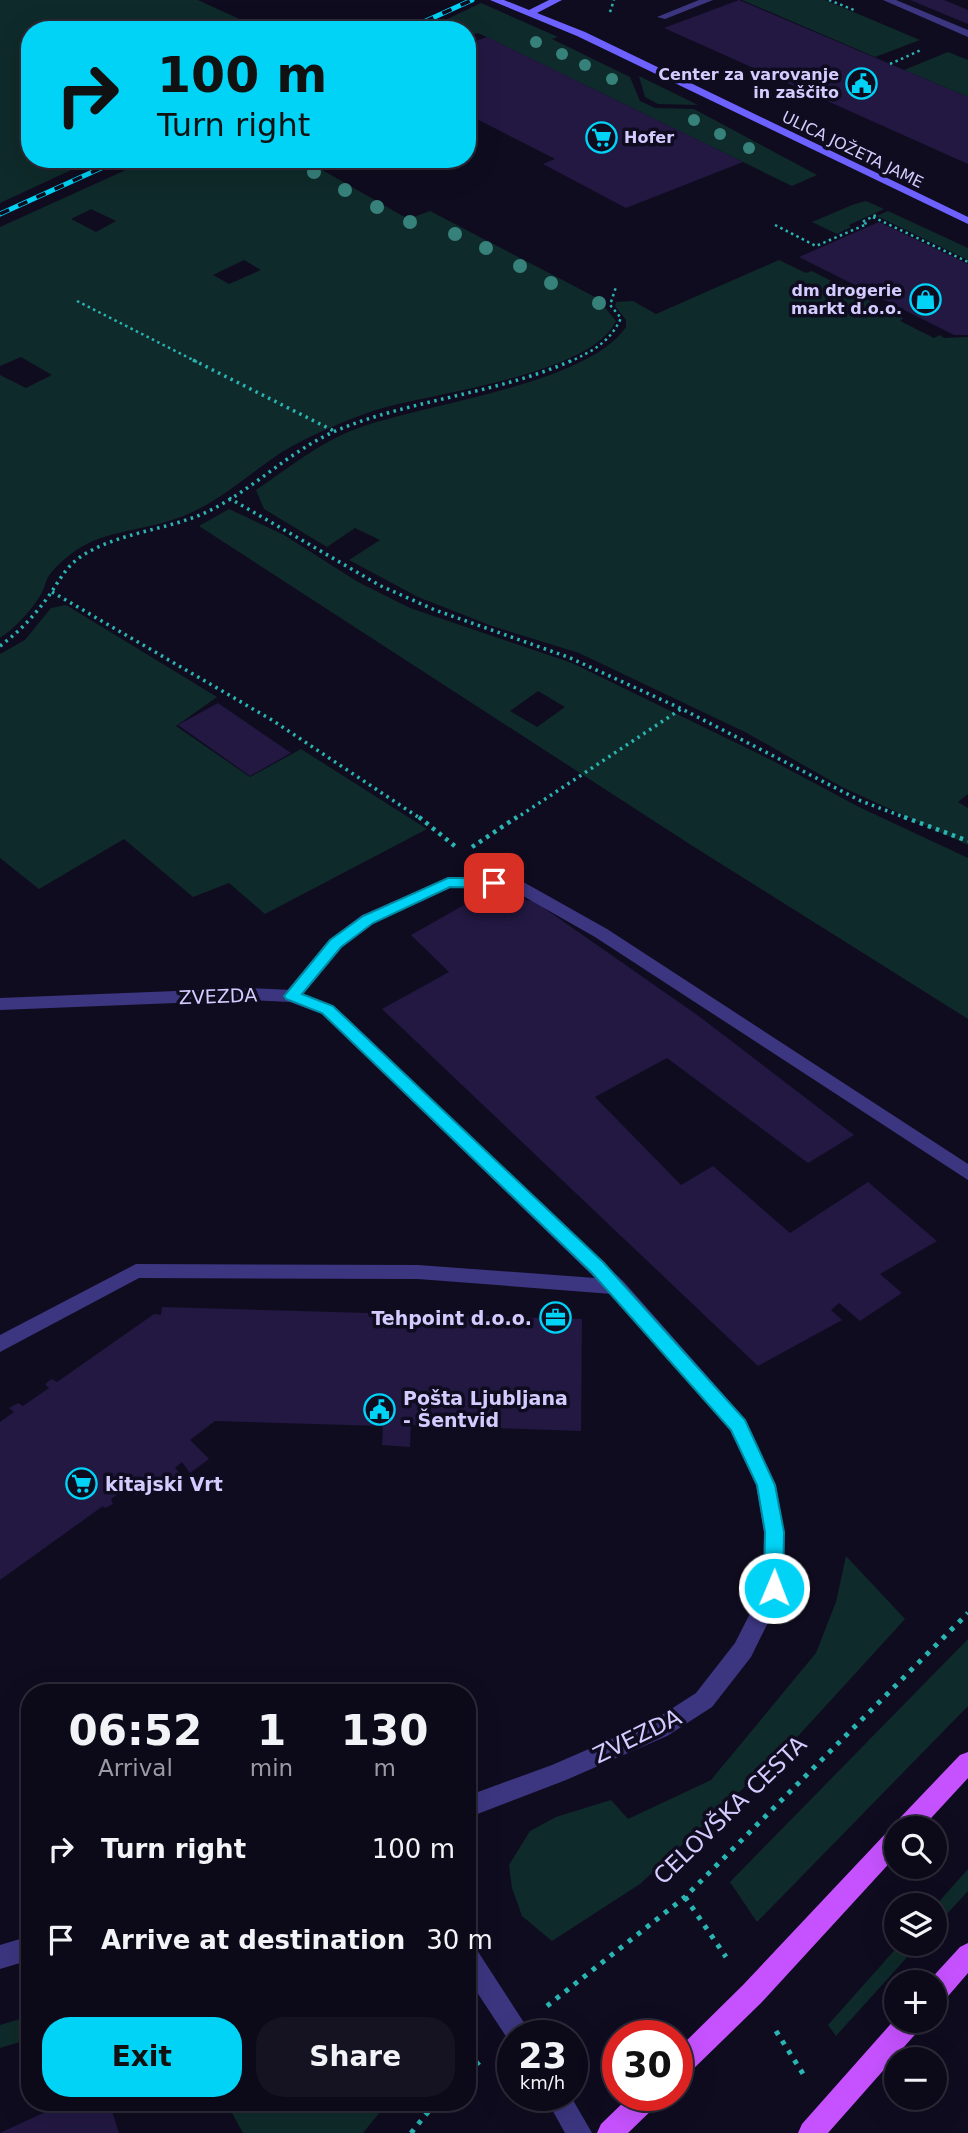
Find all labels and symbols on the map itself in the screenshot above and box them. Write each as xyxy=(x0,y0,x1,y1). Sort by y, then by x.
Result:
place label: Center za varovanje in zaščito xyxy=(658,65,839,102)
public building icon: Center za varovanje in zaščito xyxy=(845,66,879,100)
street label: ULICA JOŽETA JAME xyxy=(779,107,927,192)
supermarket icon: Hofer xyxy=(584,120,618,154)
place label: Hofer xyxy=(624,128,674,147)
place label: dm drogerie markt d.o.o. xyxy=(791,281,902,318)
shop icon: dm drogerie markt d.o.o. xyxy=(908,282,942,316)
pin xyxy=(464,853,524,913)
street label: ZVEZDA xyxy=(178,984,258,1008)
office icon: Tehpoint d.o.o. xyxy=(538,1301,572,1335)
place label: Tehpoint d.o.o. xyxy=(371,1307,532,1329)
place label: Pošta Ljubljana - Šentvid xyxy=(403,1387,568,1431)
public building icon: Pošta Ljubljana - Šentvid xyxy=(363,1392,397,1426)
supermarket icon: kitajski Vrt xyxy=(65,1467,99,1501)
place label: kitajski Vrt xyxy=(105,1473,223,1495)
position arrow xyxy=(737,1551,811,1625)
street label: ZVEZDA xyxy=(589,1703,686,1768)
street label: CELOVŠKA CESTA xyxy=(648,1730,812,1889)
speed limit sign: 30 xyxy=(602,2020,693,2111)

